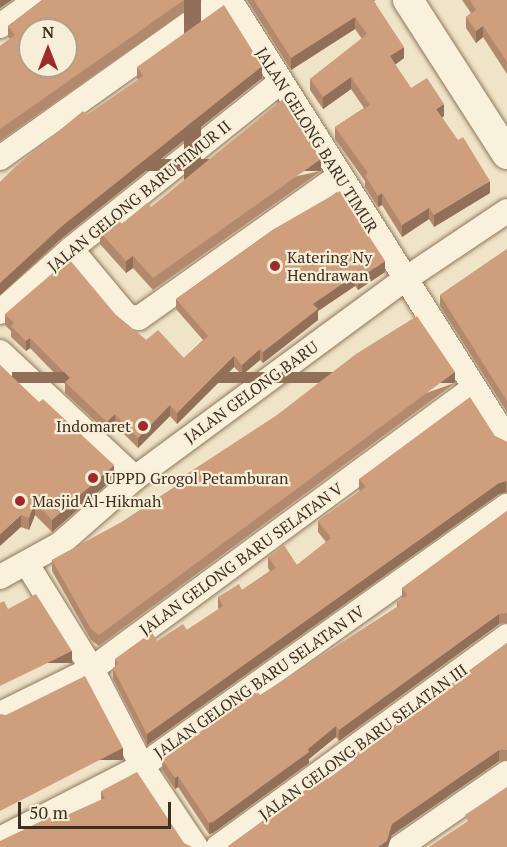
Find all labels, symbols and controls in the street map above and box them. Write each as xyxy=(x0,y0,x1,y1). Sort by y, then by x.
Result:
north arrow xyxy=(18,18,78,78)
text: N xyxy=(42,21,54,43)
street label: JALAN GELONG BARU TIMUR xyxy=(252,44,382,236)
street label: JALAN GELONG BARU TIMUR II xyxy=(44,116,234,276)
place label: Katering Ny Hendrawan xyxy=(287,247,372,285)
marker: Katering Ny Hendrawan xyxy=(268,259,282,273)
street label: JALAN GELONG BARU xyxy=(180,337,322,447)
place label: Indomaret xyxy=(56,416,131,436)
marker: Indomaret xyxy=(136,419,150,433)
place label: UPPD Grogol Petamburan xyxy=(105,468,289,488)
marker: UPPD Grogol Petamburan xyxy=(86,471,100,485)
street label: JALAN GELONG BARU SELATAN V xyxy=(136,479,346,639)
place label: Masjid Al-Hikmah xyxy=(32,491,162,511)
marker: Masjid Al-Hikmah xyxy=(13,494,27,508)
street label: JALAN GELONG BARU SELATAN IV xyxy=(150,602,368,762)
street label: JALAN GELONG BARU SELATAN III xyxy=(255,660,471,824)
scale bar xyxy=(21,790,174,828)
text: 50 m xyxy=(29,800,68,824)

